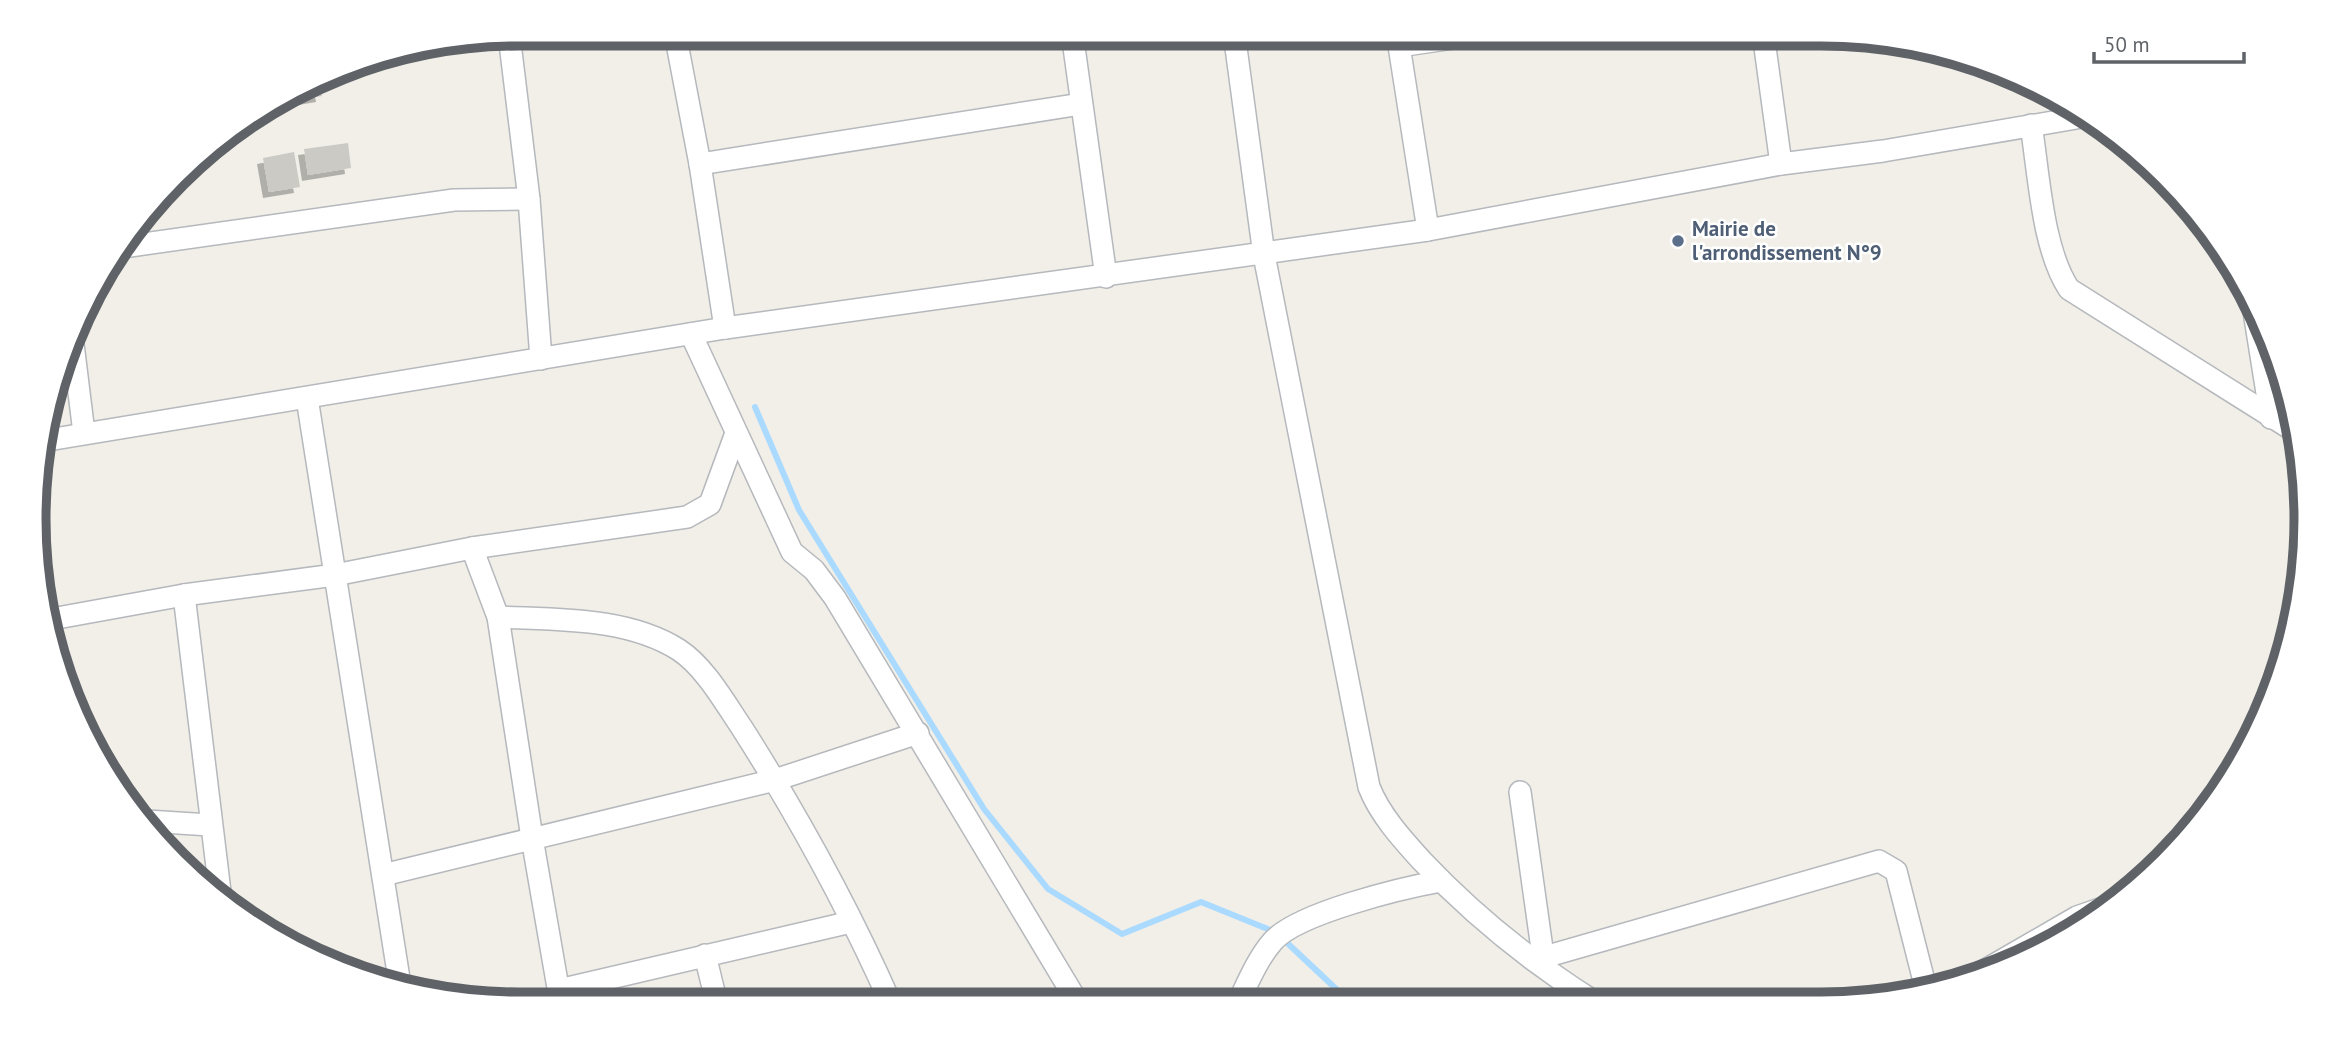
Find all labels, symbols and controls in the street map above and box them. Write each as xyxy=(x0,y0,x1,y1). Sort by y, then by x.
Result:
scale bar xyxy=(2094,21,2244,65)
text: 50 m xyxy=(2104,31,2150,58)
place label: Mairie de l'arrondissement N°9 xyxy=(1692,215,1882,266)
marker: Mairie de l'arrondissement N°9 xyxy=(1670,233,1686,249)

